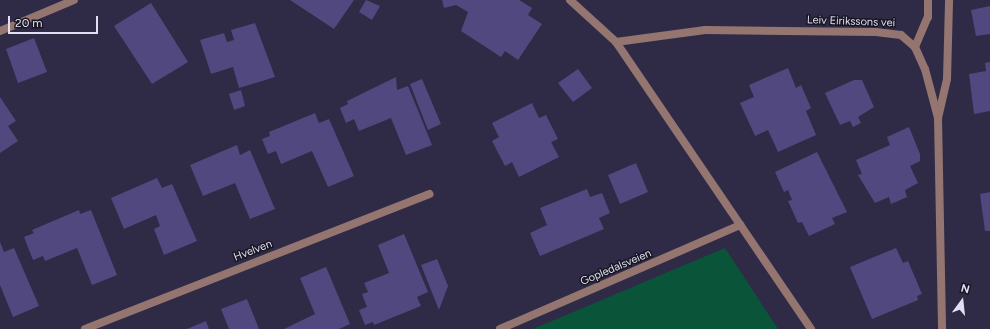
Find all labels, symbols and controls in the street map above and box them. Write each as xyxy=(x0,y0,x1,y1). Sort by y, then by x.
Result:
scale bar xyxy=(10,8,100,34)
street label: Leiv Eirikssons vei xyxy=(807,14,895,30)
text: 20 m xyxy=(15,16,43,30)
street label: Hvelven xyxy=(232,238,274,264)
street label: Gopledalsveien xyxy=(579,247,653,289)
north arrow xyxy=(942,281,982,321)
text: N xyxy=(959,282,971,296)

